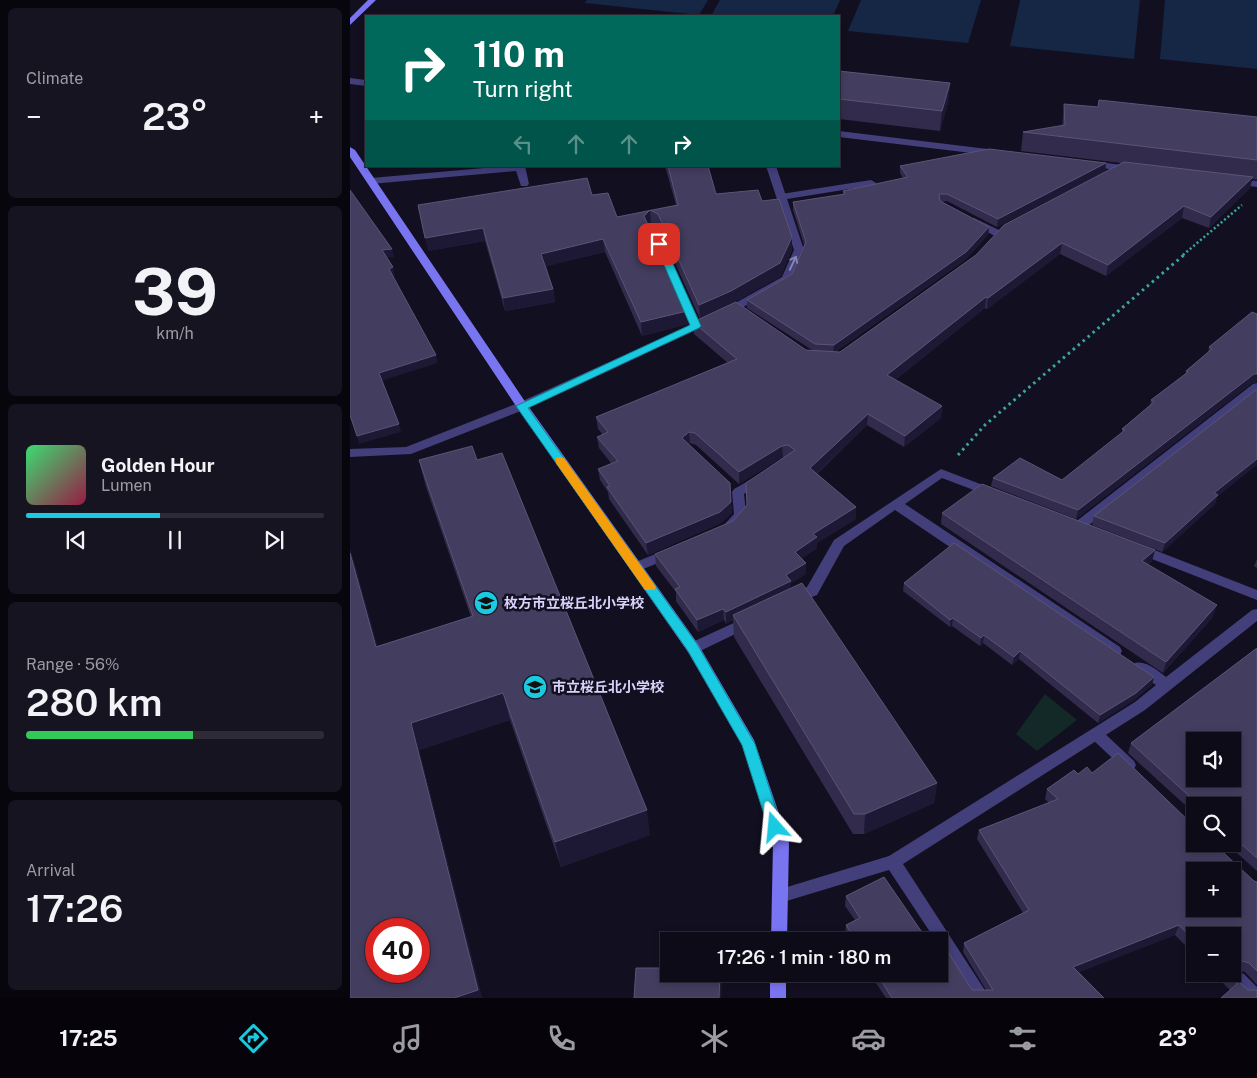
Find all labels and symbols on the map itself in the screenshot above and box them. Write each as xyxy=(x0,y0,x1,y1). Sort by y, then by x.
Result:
pin xyxy=(638,223,680,265)
one-way arrow xyxy=(789,256,799,271)
school or university icon: 枚方市立桜丘北小学校 xyxy=(473,590,499,616)
place label: 枚方市立桜丘北小学校 xyxy=(504,595,644,611)
school or university icon: 市立桜丘北小学校 xyxy=(522,674,548,700)
place label: 市立桜丘北小学校 xyxy=(552,679,664,695)
position arrow xyxy=(748,800,800,852)
speed limit sign: 40 xyxy=(365,918,430,983)

